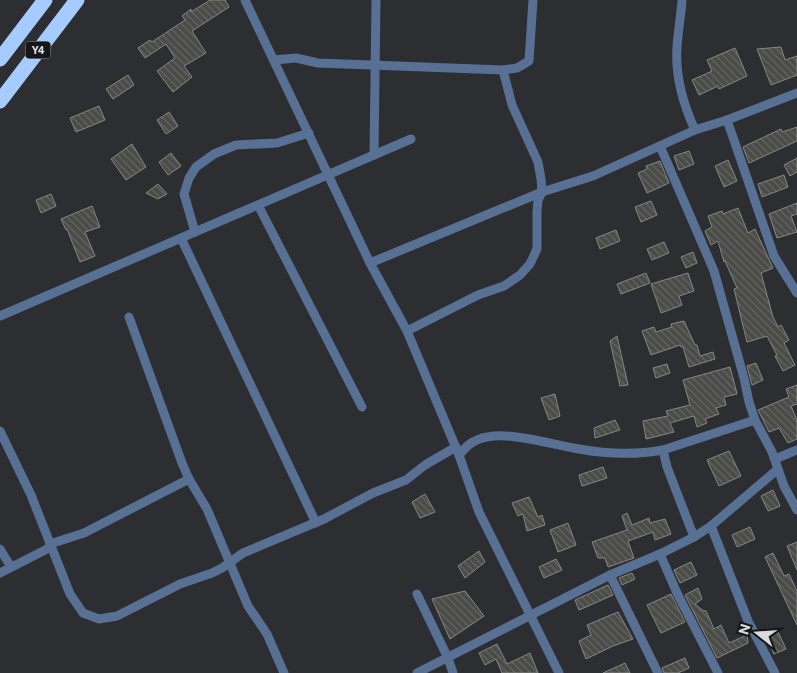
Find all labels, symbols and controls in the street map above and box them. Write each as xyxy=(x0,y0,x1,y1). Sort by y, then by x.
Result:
road number: Y4 xyxy=(26,42,50,58)
north arrow xyxy=(732,608,782,658)
text: N xyxy=(734,622,754,637)

